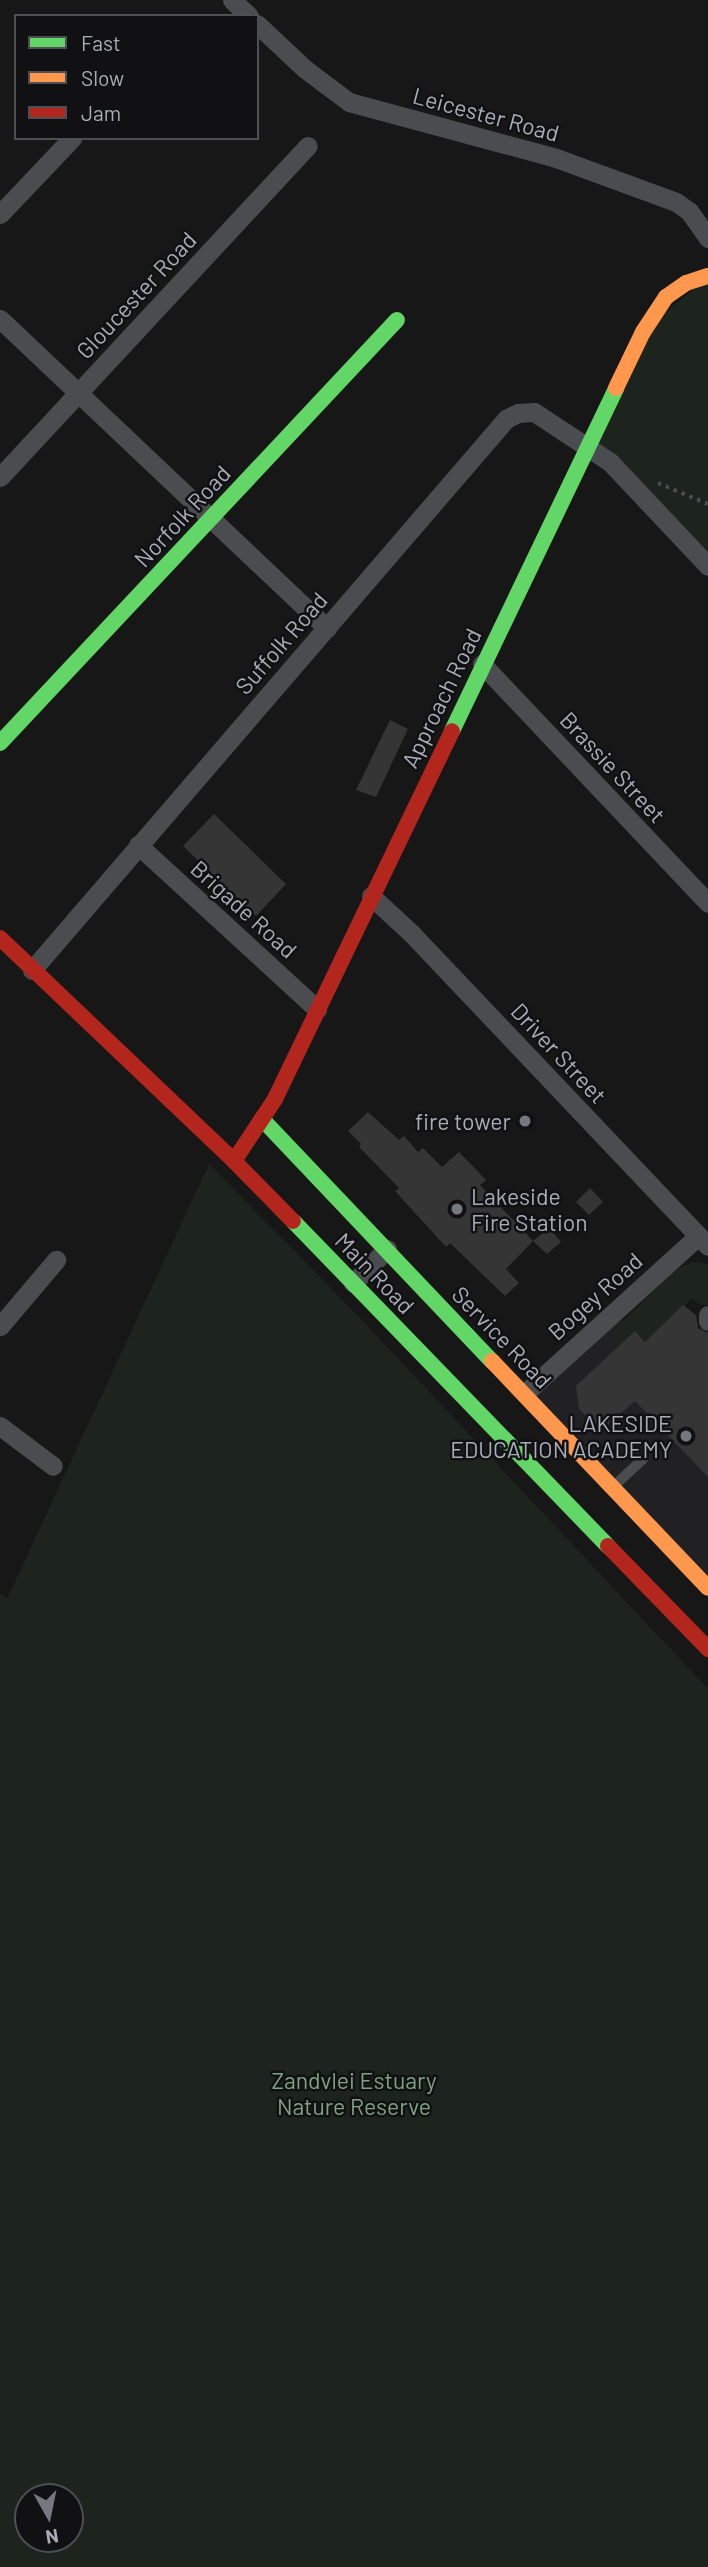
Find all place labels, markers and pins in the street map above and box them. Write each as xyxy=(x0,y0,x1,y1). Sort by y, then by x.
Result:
place label: fire tower xyxy=(415,1107,511,1135)
marker: fire tower xyxy=(517,1113,533,1129)
place label: Lakeside Fire Station xyxy=(471,1182,588,1236)
marker: Lakeside Fire Station xyxy=(449,1201,465,1217)
place label: LAKESIDE EDUCATION ACADEMY xyxy=(450,1409,672,1463)
marker: LAKESIDE EDUCATION ACADEMY xyxy=(678,1428,694,1444)

